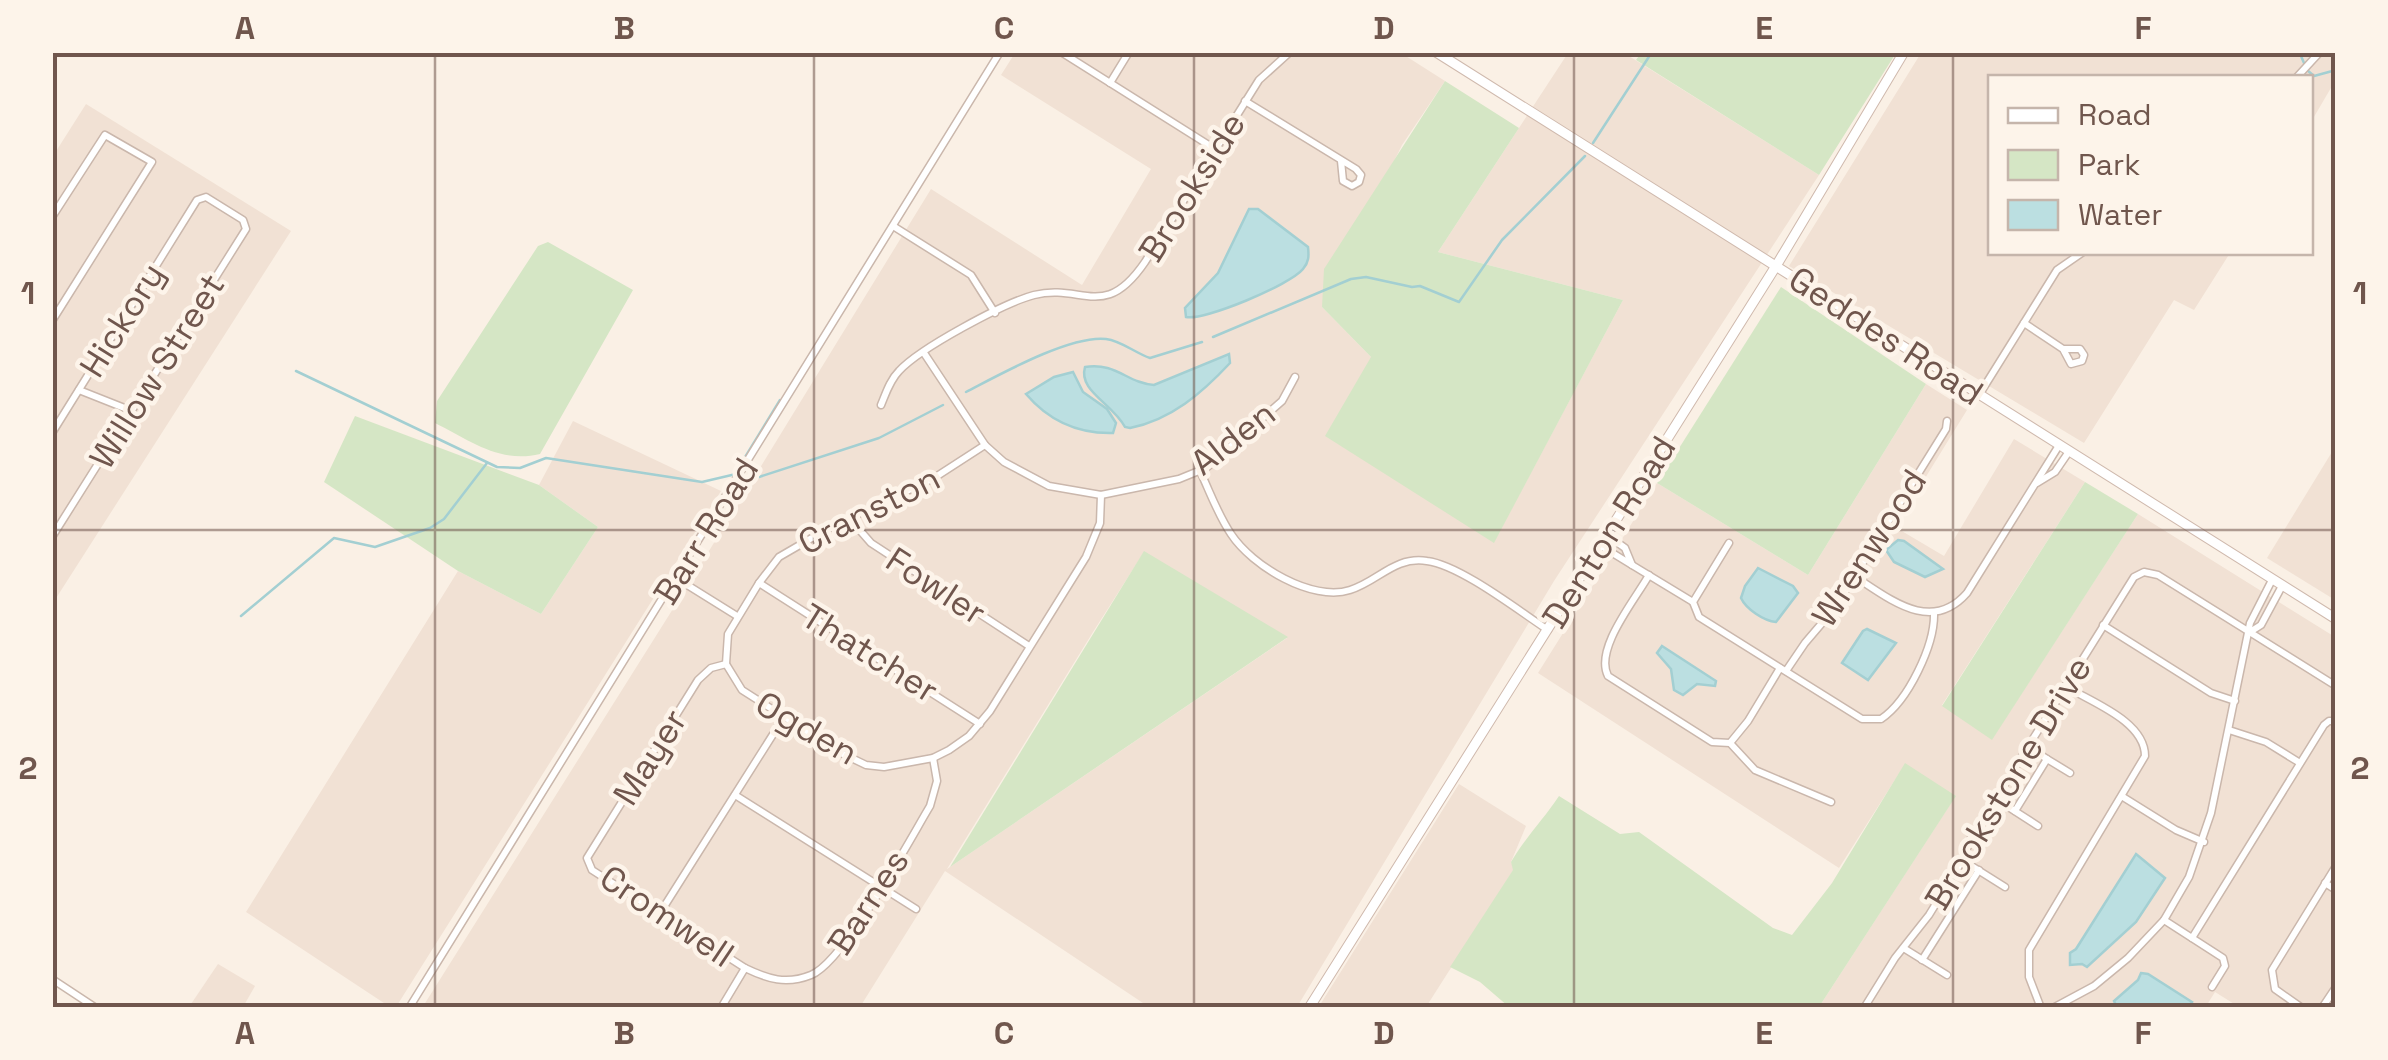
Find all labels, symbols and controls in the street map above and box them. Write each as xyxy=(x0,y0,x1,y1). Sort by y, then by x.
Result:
text: A xyxy=(235,8,255,48)
text: B xyxy=(613,8,635,48)
text: C xyxy=(994,8,1014,48)
text: D xyxy=(1373,8,1395,48)
text: E xyxy=(1755,8,1773,48)
text: F xyxy=(2134,8,2152,48)
legend xyxy=(1988,75,2313,255)
text: Road xyxy=(2078,95,2152,134)
street label: Brookside xyxy=(1129,104,1255,270)
text: Park xyxy=(2078,145,2140,184)
text: Water xyxy=(2078,195,2163,234)
street label: Hickory xyxy=(70,255,174,385)
street label: Geddes Road xyxy=(1781,257,1991,415)
street label: Willow Street xyxy=(80,265,234,477)
text: 1 xyxy=(21,273,35,313)
text: 1 xyxy=(2353,273,2367,313)
street label: Alden xyxy=(1182,391,1284,485)
street label: Denton Road xyxy=(1532,428,1686,636)
street label: Barr Road xyxy=(644,450,768,612)
street label: Cranston xyxy=(791,456,947,564)
street label: Wrenwood xyxy=(1802,461,1936,635)
street label: Fowler xyxy=(878,537,994,635)
street label: Thatcher xyxy=(794,594,946,712)
street label: Brookstone Drive xyxy=(1915,648,2101,918)
street label: Ogden xyxy=(748,681,866,775)
street label: Mayer xyxy=(603,701,697,813)
text: 2 xyxy=(18,748,38,788)
text: 2 xyxy=(2350,748,2370,788)
street label: Barnes xyxy=(818,841,918,963)
street label: Cromwell xyxy=(592,855,742,977)
text: A xyxy=(235,1013,255,1053)
text: B xyxy=(613,1013,635,1053)
text: C xyxy=(994,1013,1014,1053)
text: D xyxy=(1373,1013,1395,1053)
text: E xyxy=(1755,1013,1773,1053)
text: F xyxy=(2134,1013,2152,1053)

